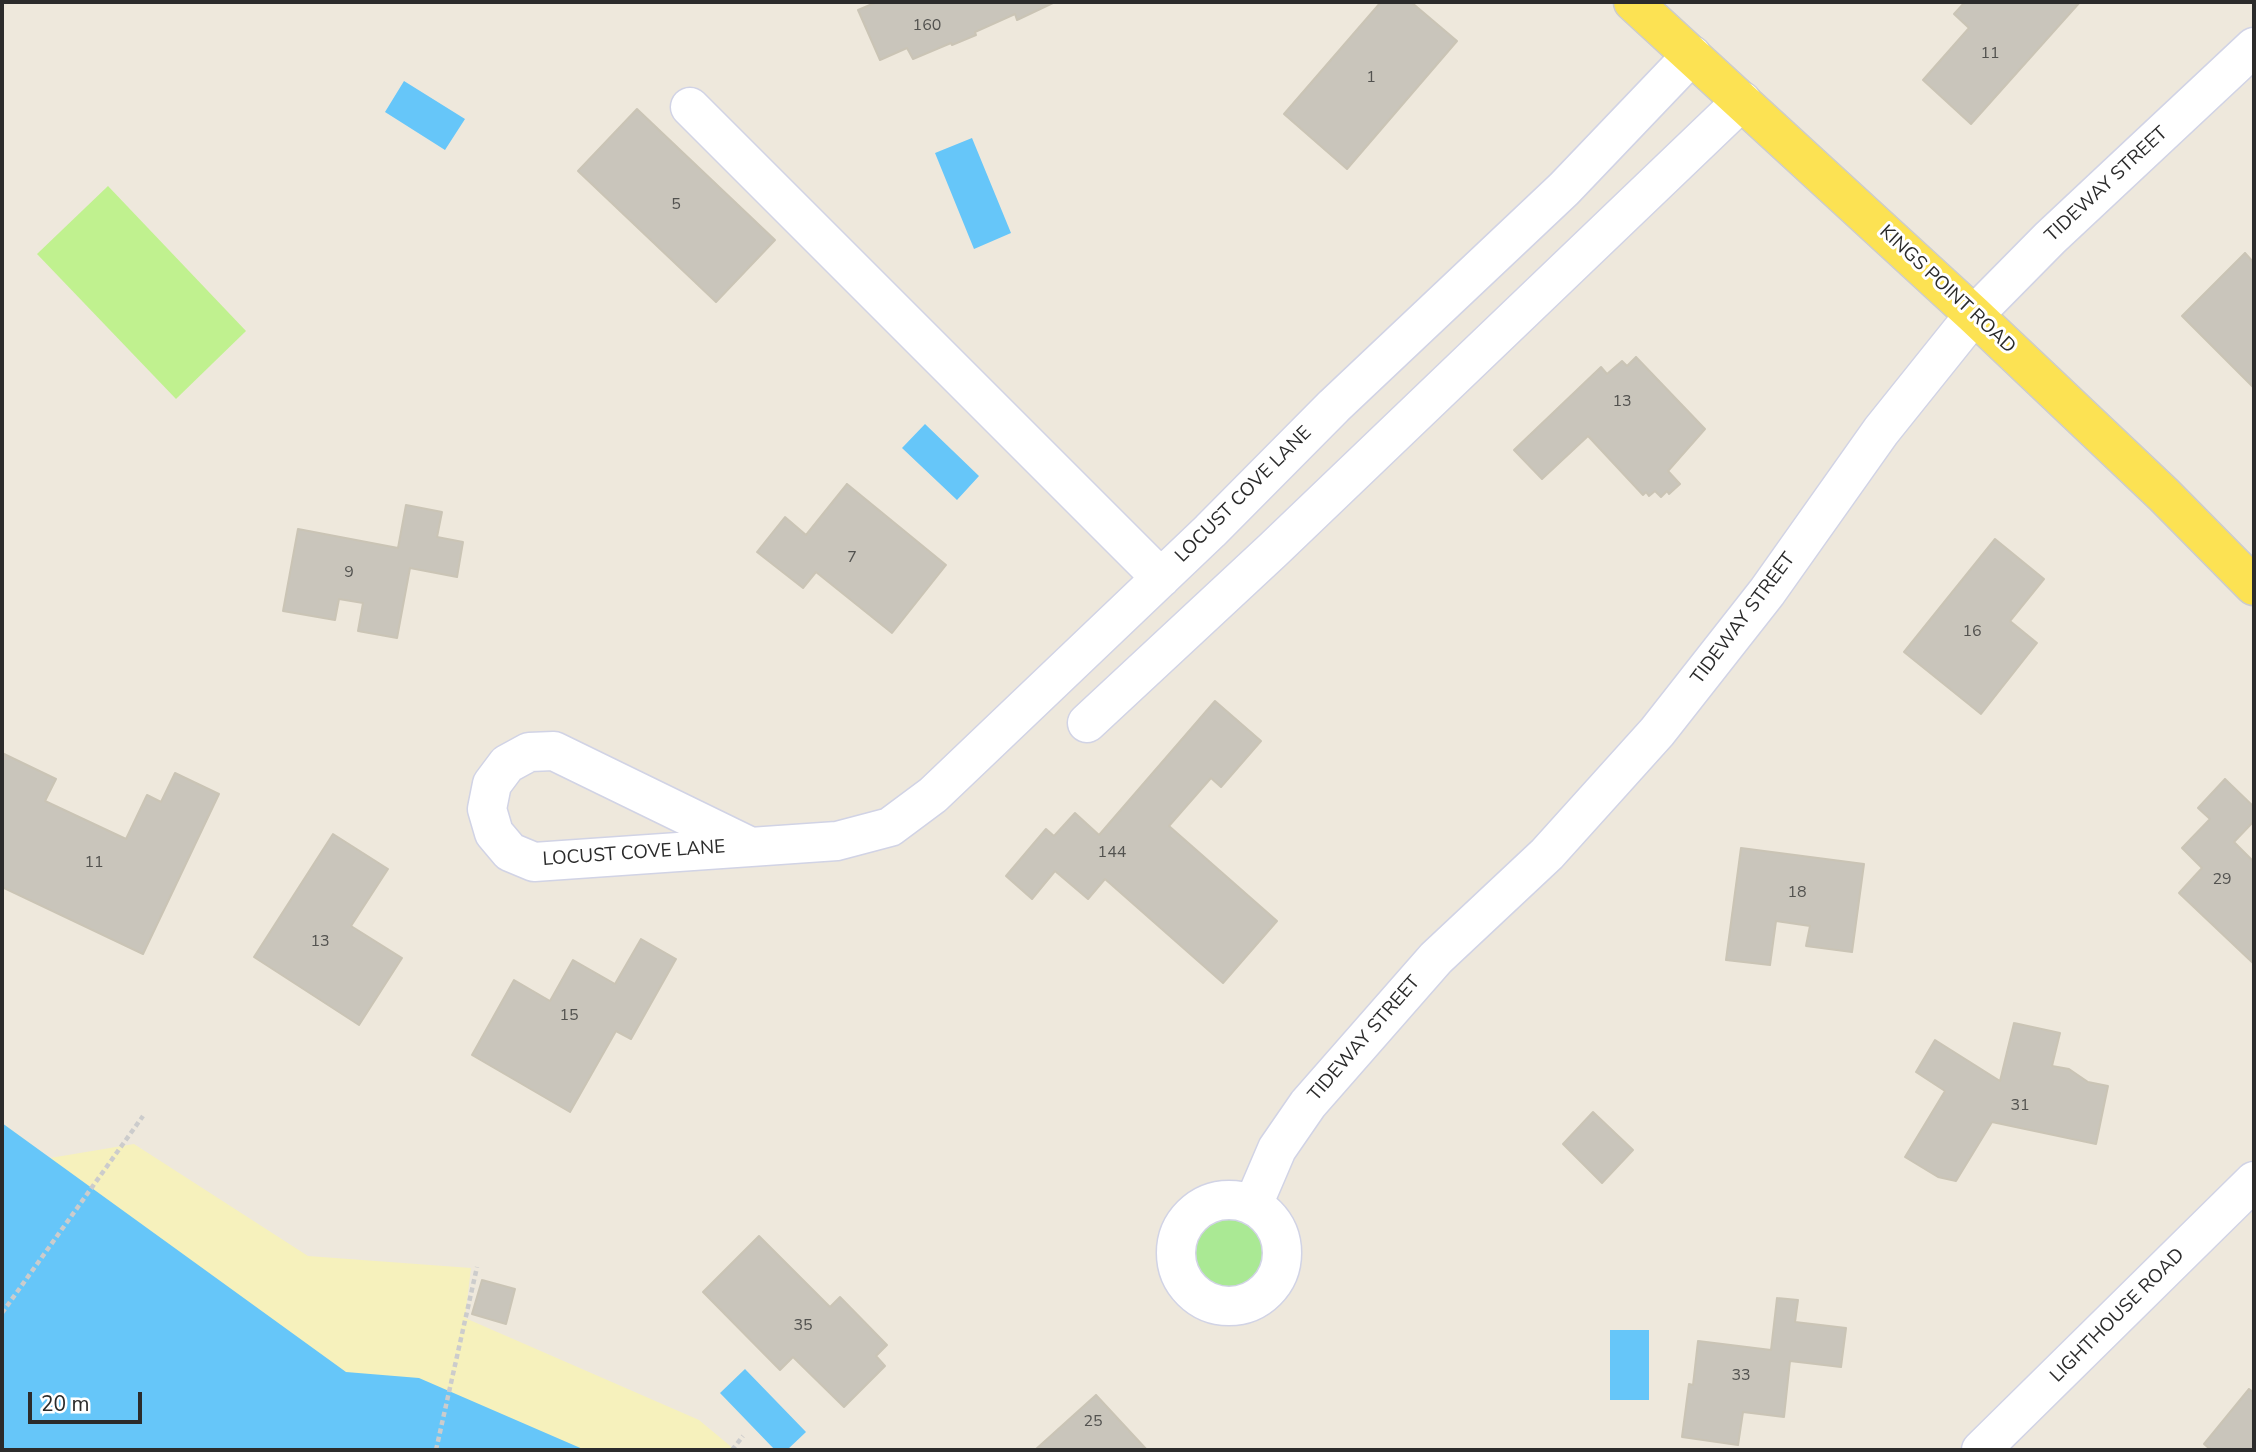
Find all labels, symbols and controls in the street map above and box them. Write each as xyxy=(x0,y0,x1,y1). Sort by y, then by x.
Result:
house number: 160 xyxy=(913,16,941,36)
house number: 11 xyxy=(1980,44,2000,64)
house number: 1 xyxy=(1366,68,1376,88)
street label: TIDEWAY STREET xyxy=(2041,122,2173,248)
house number: 5 xyxy=(671,195,681,215)
street label: KINGS POINT ROAD xyxy=(1874,221,2020,359)
house number: 13 xyxy=(1612,392,1632,412)
street label: LOCUST COVE LANE xyxy=(1171,422,1317,568)
house number: 7 xyxy=(847,548,857,568)
street label: TIDEWAY STREET xyxy=(1687,549,1801,689)
house number: 9 xyxy=(344,563,354,583)
house number: 16 xyxy=(1962,622,1982,642)
street label: LOCUST COVE LANE xyxy=(542,836,726,872)
house number: 144 xyxy=(1098,843,1126,863)
house number: 11 xyxy=(84,853,104,873)
house number: 29 xyxy=(2212,870,2232,890)
house number: 18 xyxy=(1787,883,1807,903)
house number: 13 xyxy=(310,932,330,952)
street label: TIDEWAY STREET xyxy=(1304,972,1426,1106)
house number: 15 xyxy=(559,1006,579,1026)
house number: 31 xyxy=(2010,1096,2030,1116)
street label: LIGHTHOUSE ROAD xyxy=(2046,1244,2190,1388)
house number: 35 xyxy=(793,1316,813,1336)
house number: 33 xyxy=(1731,1366,1751,1386)
scale bar xyxy=(32,1378,145,1422)
text: 20 m xyxy=(41,1390,90,1418)
house number: 25 xyxy=(1083,1412,1103,1432)

